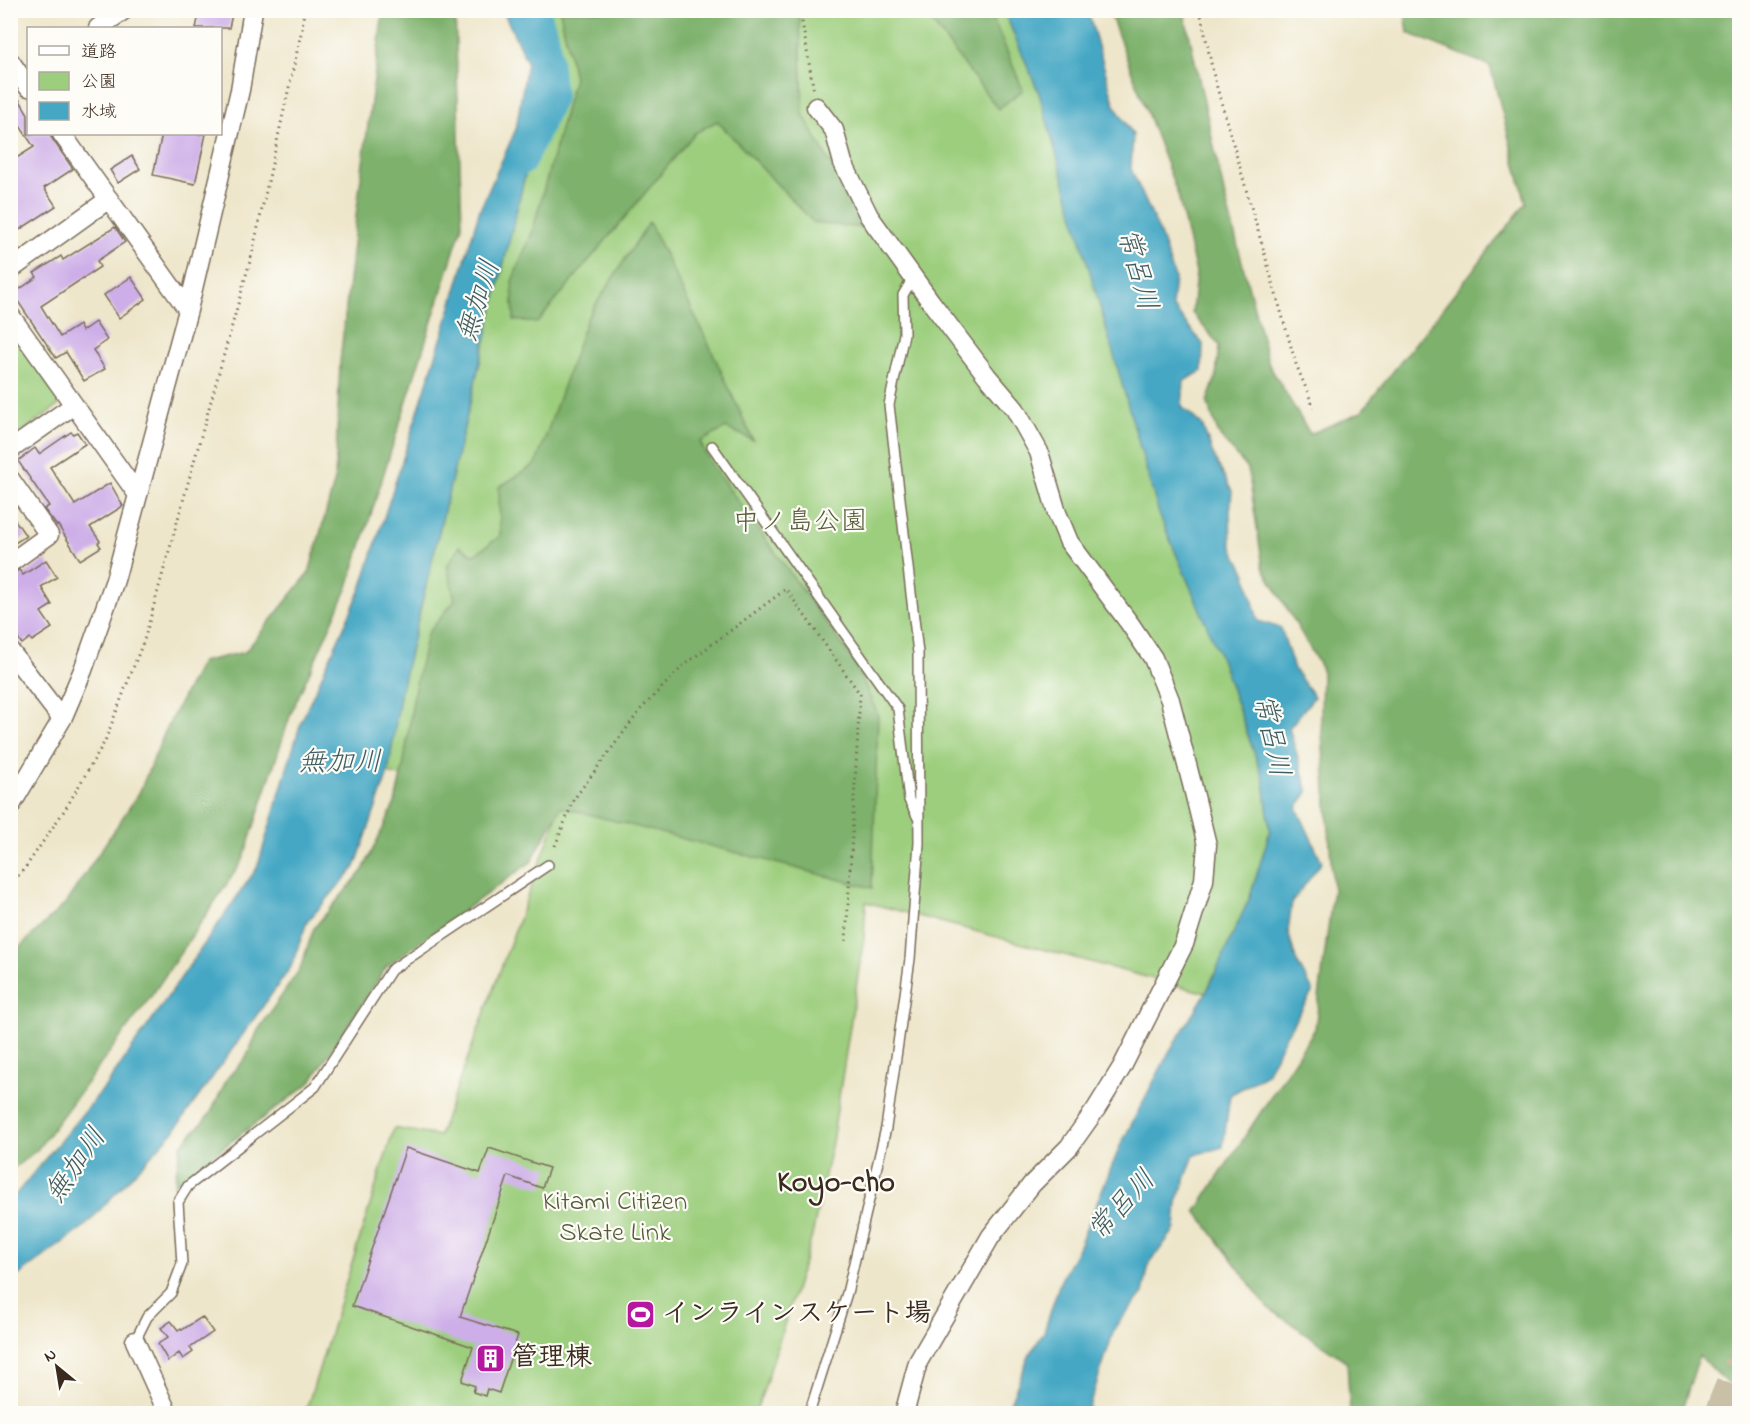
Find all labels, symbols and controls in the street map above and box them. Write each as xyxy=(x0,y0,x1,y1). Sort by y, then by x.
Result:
legend xyxy=(27,27,222,135)
text: 道路 xyxy=(81,40,117,66)
text: 公園 xyxy=(81,70,117,96)
text: 水域 xyxy=(81,100,117,126)
water label: 常呂川 xyxy=(1105,224,1167,316)
water label: 無加川 xyxy=(448,255,512,347)
park label: 中ノ島公園 xyxy=(733,503,868,542)
water label: 常呂川 xyxy=(1241,691,1299,781)
water label: 無加川 xyxy=(298,743,382,784)
water label: 無加川 xyxy=(36,1120,118,1212)
water label: 常呂川 xyxy=(1079,1161,1167,1251)
district label: Koyo-cho xyxy=(777,1162,895,1206)
park label: Kitami Citizen Skate Link xyxy=(543,1183,687,1253)
place label: インラインスケート場 xyxy=(662,1295,931,1334)
sports icon: インラインスケート場 xyxy=(625,1298,657,1330)
north arrow xyxy=(27,1337,87,1397)
place label: 管理棟 xyxy=(511,1339,592,1378)
building icon: 管理棟 xyxy=(474,1342,506,1374)
text: N xyxy=(40,1343,61,1369)

